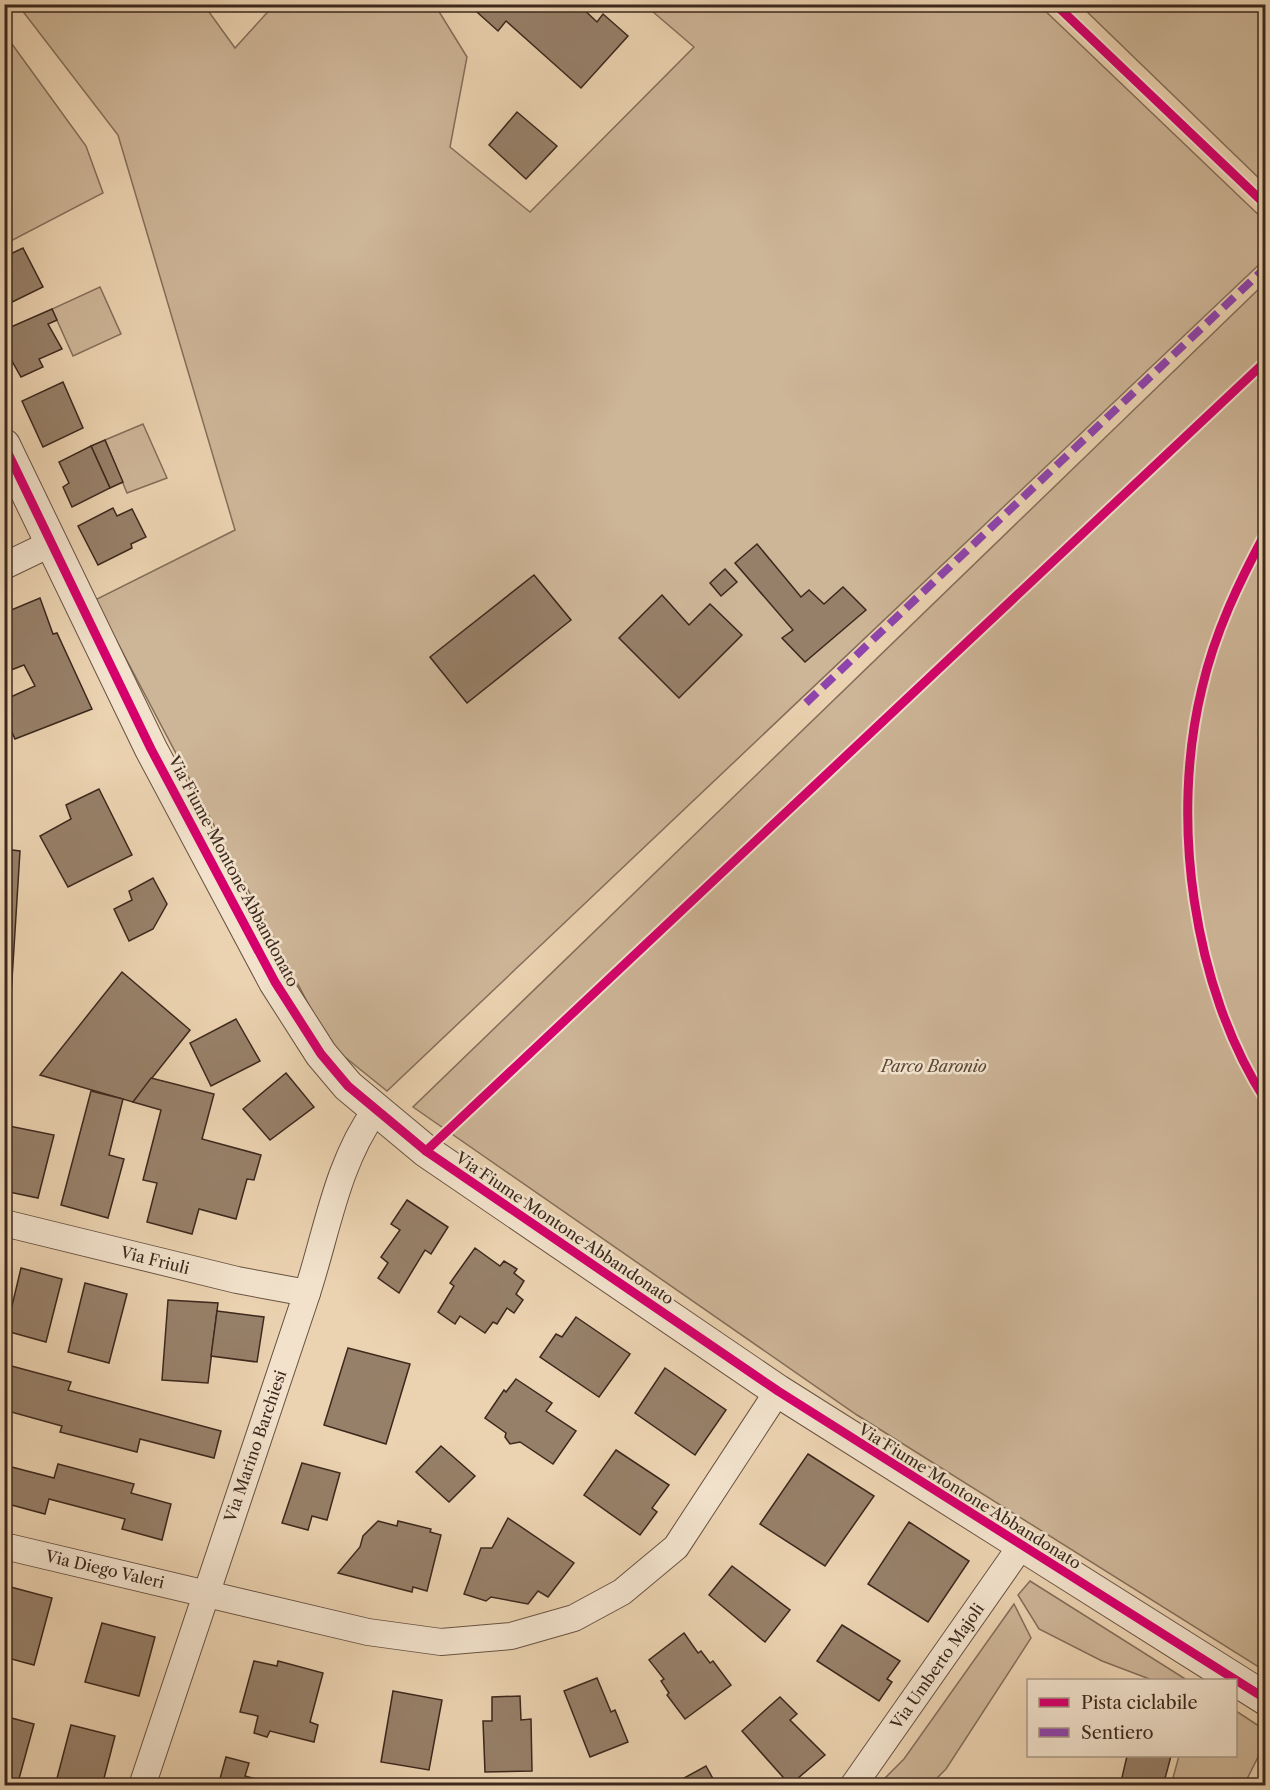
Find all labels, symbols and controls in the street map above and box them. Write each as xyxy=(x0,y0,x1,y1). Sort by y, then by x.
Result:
street label: Via Fiume Montone Abbandonato xyxy=(164,751,304,990)
park label: Parco Baronio xyxy=(879,1056,987,1076)
street label: Via Fiume Montone Abbandonato xyxy=(451,1147,678,1309)
street label: Via Friuli xyxy=(117,1242,192,1278)
street label: Via Marino Barchiesi xyxy=(219,1367,290,1526)
street label: Via Fiume Montone Abbandonato xyxy=(854,1418,1085,1573)
street label: Via Diego Valeri xyxy=(43,1545,167,1592)
street label: Via Umberto Majoli xyxy=(885,1599,988,1734)
legend xyxy=(1027,1679,1237,1757)
text: Pista ciclabile xyxy=(1081,1692,1198,1714)
text: Sentiero xyxy=(1081,1722,1153,1744)

